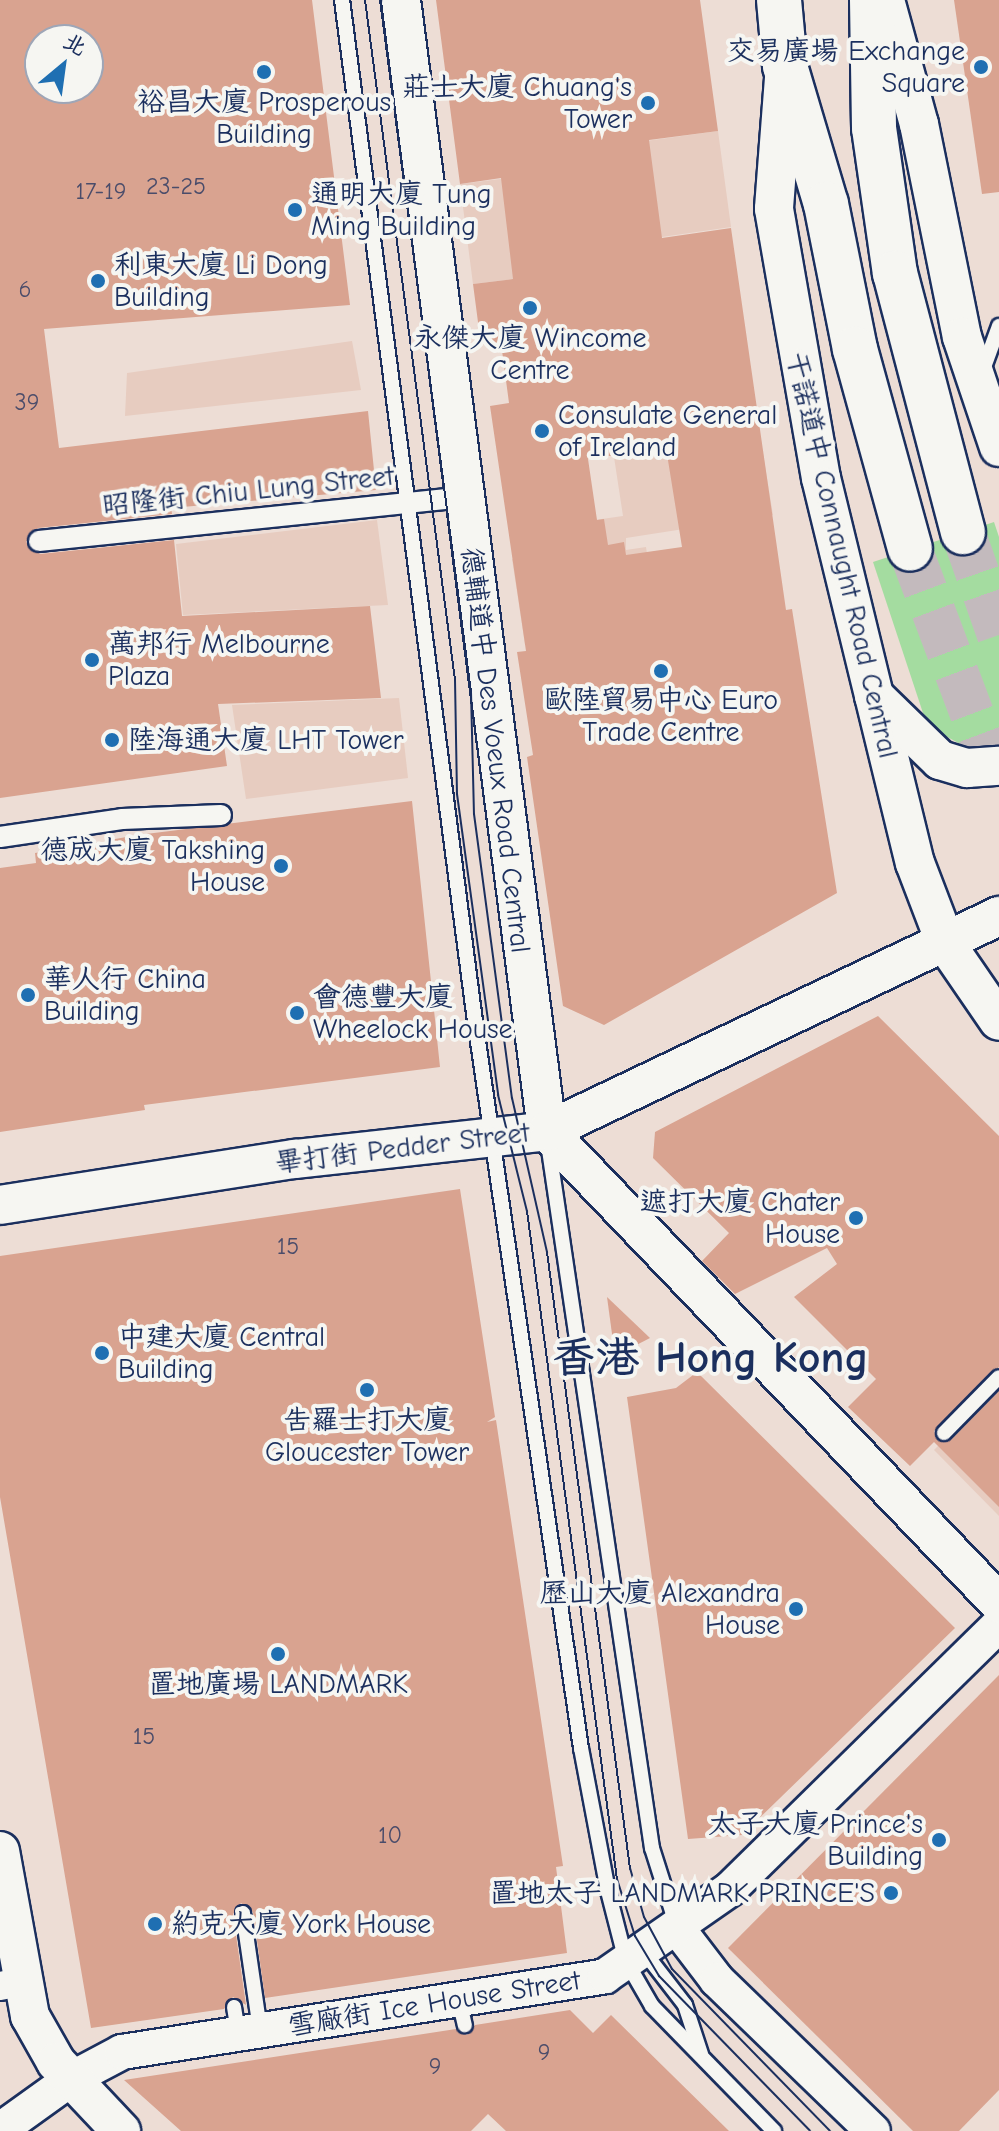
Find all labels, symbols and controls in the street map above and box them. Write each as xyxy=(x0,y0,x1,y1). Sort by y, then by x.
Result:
north arrow xyxy=(24,24,104,104)
text: 北 xyxy=(59,28,91,61)
place label: 交易廣場 Exchange Square xyxy=(727,34,965,100)
marker: 交易廣場 Exchange Square xyxy=(972,58,990,76)
marker: 裕昌大廈 Prosperous Building xyxy=(255,63,273,81)
place label: 莊士大廈 Chuang's Tower xyxy=(402,70,632,136)
place label: 裕昌大廈 Prosperous Building xyxy=(137,85,391,151)
marker: 莊士大廈 Chuang's Tower xyxy=(639,94,657,112)
house number: 23-25 xyxy=(146,173,206,201)
place label: 通明大廈 Tung Ming Building xyxy=(311,177,492,243)
house number: 17-19 xyxy=(76,178,126,206)
marker: 通明大廈 Tung Ming Building xyxy=(286,201,304,219)
place label: 利東大廈 Li Dong Building xyxy=(114,248,328,314)
marker: 利東大廈 Li Dong Building xyxy=(89,272,107,290)
house number: 6 xyxy=(18,276,32,304)
marker: 永傑大廈 Wincome Centre xyxy=(521,299,539,317)
place label: 永傑大廈 Wincome Centre xyxy=(414,321,646,387)
street label: 干諾道中 Connaught Road Central xyxy=(779,349,905,761)
house number: 39 xyxy=(15,389,39,417)
place label: Consulate General of Ireland xyxy=(558,398,777,464)
marker: Consulate General of Ireland xyxy=(533,422,551,440)
street label: 昭隆街 Chiu Lung Street xyxy=(100,459,396,523)
street label: 德輔道中 Des Voeux Road Central xyxy=(454,545,538,955)
place label: 萬邦行 Melbourne Plaza xyxy=(108,627,330,693)
marker: 萬邦行 Melbourne Plaza xyxy=(83,651,101,669)
marker: 歐陸貿易中心 Euro Trade Centre xyxy=(652,662,670,680)
place label: 歐陸貿易中心 Euro Trade Centre xyxy=(544,683,778,749)
place label: 陸海通大廈 LHT Tower xyxy=(128,723,404,757)
marker: 陸海通大廈 LHT Tower xyxy=(103,731,121,749)
place label: 德成大廈 Takshing House xyxy=(40,833,265,899)
marker: 德成大廈 Takshing House xyxy=(272,857,290,875)
place label: 華人行 China Building xyxy=(44,962,206,1028)
place label: 會德豐大廈 Wheelock House xyxy=(313,980,513,1046)
marker: 華人行 China Building xyxy=(19,986,37,1004)
marker: 會德豐大廈 Wheelock House xyxy=(288,1004,306,1022)
street label: 畢打街 Pedder Street xyxy=(273,1116,531,1180)
place label: 遮打大廈 Chater House xyxy=(640,1185,840,1251)
marker: 遮打大廈 Chater House xyxy=(847,1209,865,1227)
house number: 15 xyxy=(277,1233,299,1261)
place label: 中建大廈 Central Building xyxy=(118,1320,325,1386)
district label: 香港 Hong Kong xyxy=(551,1332,869,1384)
marker: 中建大廈 Central Building xyxy=(93,1344,111,1362)
marker: 告羅士打大廈 Gloucester Tower xyxy=(358,1381,376,1399)
place label: 告羅士打大廈 Gloucester Tower xyxy=(265,1403,469,1469)
place label: 歷山大廈 Alexandra House xyxy=(540,1576,780,1642)
marker: 歷山大廈 Alexandra House xyxy=(787,1600,805,1618)
marker: 置地廣場 LANDMARK xyxy=(269,1645,287,1663)
place label: 置地廣場 LANDMARK xyxy=(148,1667,408,1701)
house number: 15 xyxy=(133,1723,155,1751)
place label: 太子大廈 Prince's Building xyxy=(708,1807,923,1873)
house number: 10 xyxy=(378,1822,402,1850)
marker: 太子大廈 Prince's Building xyxy=(930,1831,948,1849)
place label: 置地太子 LANDMARK PRINCE'S xyxy=(489,1876,875,1910)
marker: 置地太子 LANDMARK PRINCE'S xyxy=(882,1884,900,1902)
place label: 約克大廈 York House xyxy=(171,1907,431,1941)
marker: 約克大廈 York House xyxy=(146,1915,164,1933)
street label: 雪廠街 Ice House Street xyxy=(285,1963,583,2043)
house number: 9 xyxy=(538,2039,550,2067)
house number: 9 xyxy=(429,2053,441,2081)

